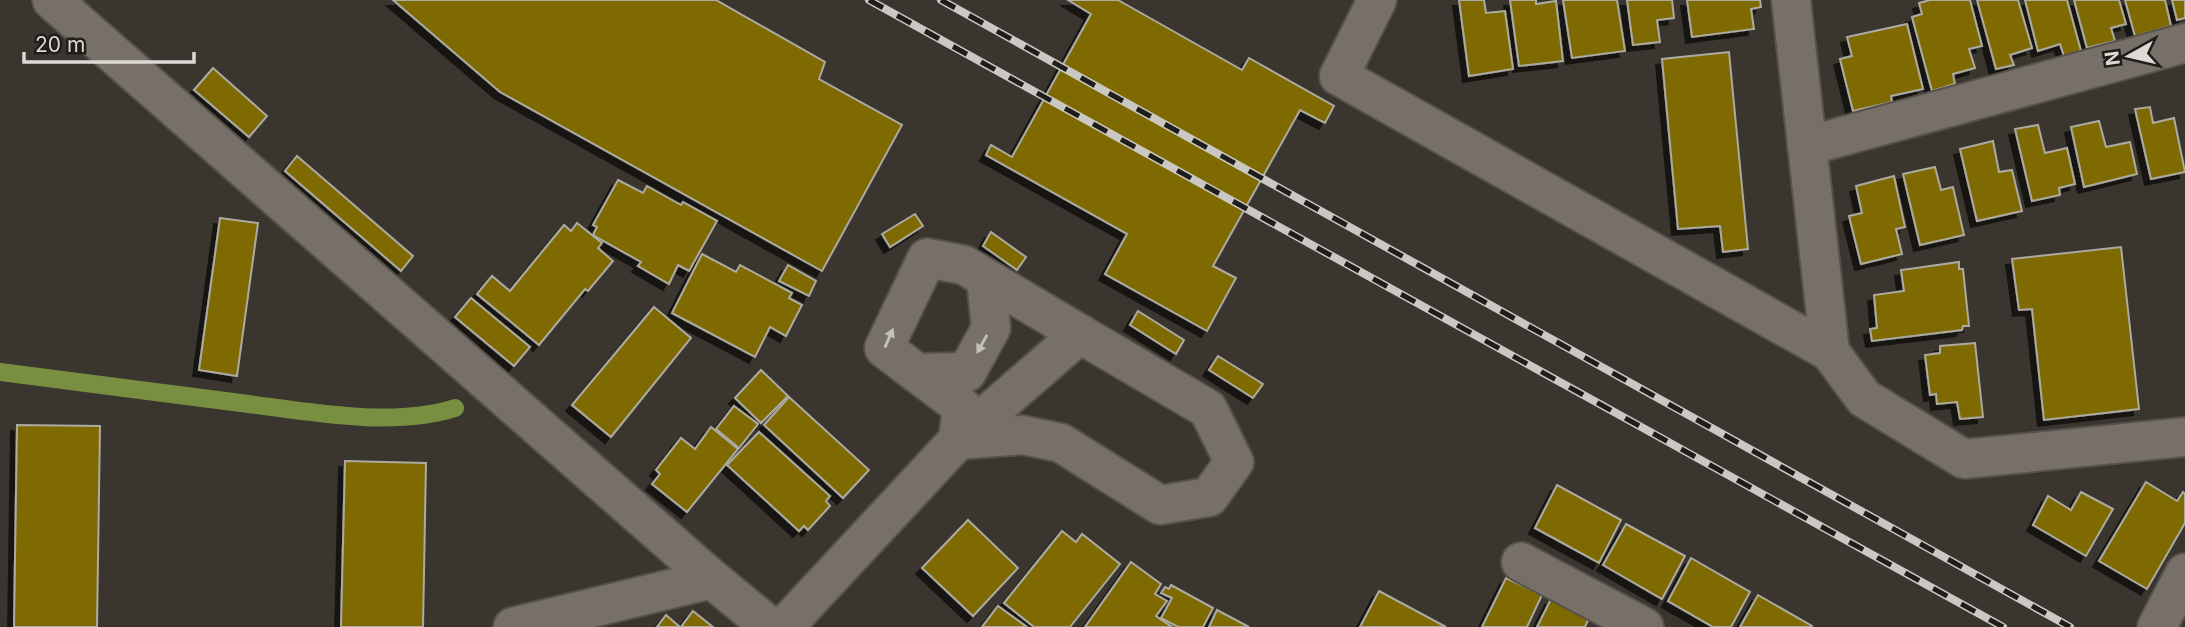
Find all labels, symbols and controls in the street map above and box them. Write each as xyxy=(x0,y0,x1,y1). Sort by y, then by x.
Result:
scale bar xyxy=(24,21,194,65)
north arrow xyxy=(2094,21,2164,91)
text: 20 m xyxy=(35,32,85,57)
text: N xyxy=(2100,50,2125,67)
one-way arrow xyxy=(884,327,895,348)
one-way arrow xyxy=(976,335,988,354)

